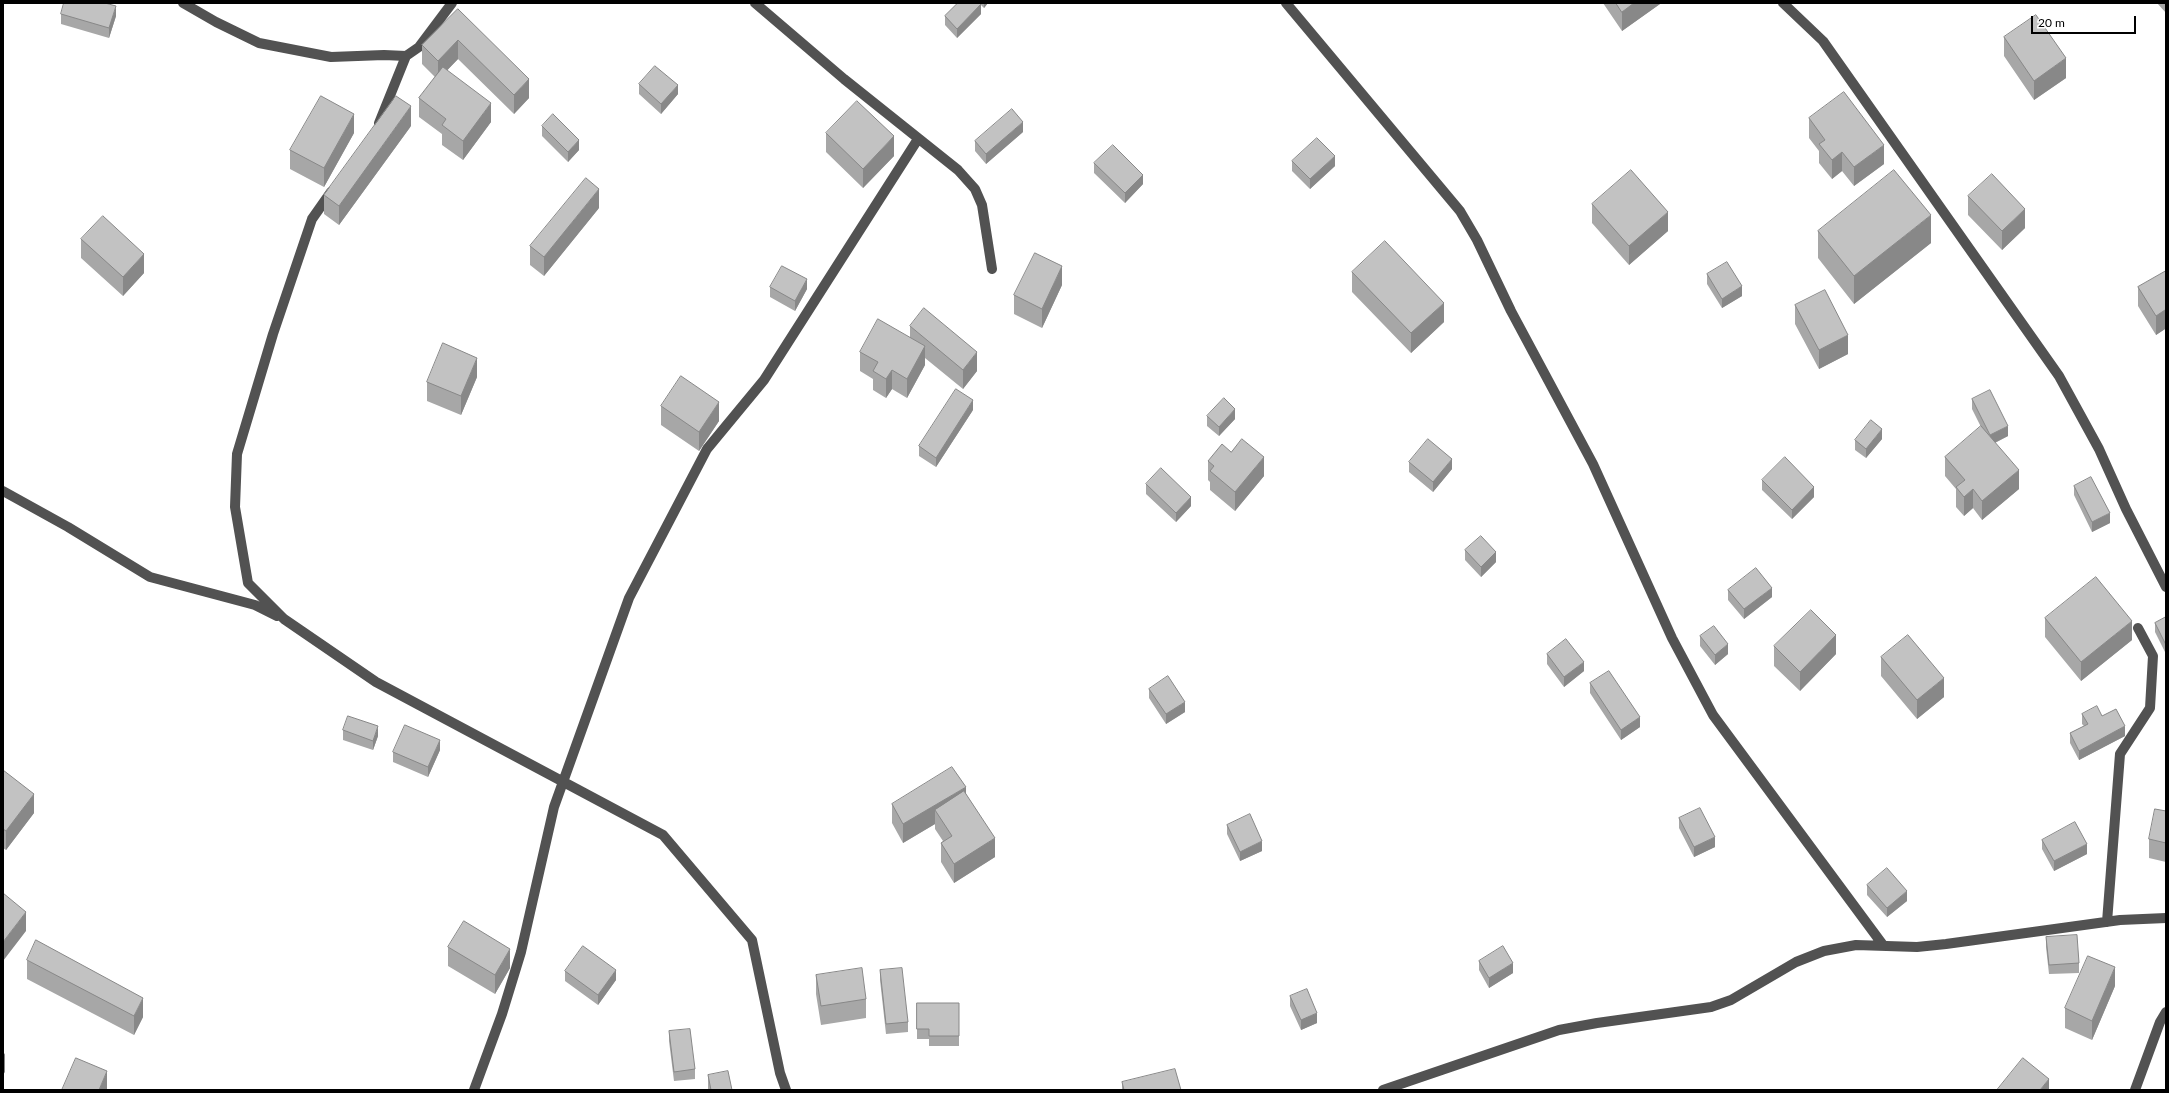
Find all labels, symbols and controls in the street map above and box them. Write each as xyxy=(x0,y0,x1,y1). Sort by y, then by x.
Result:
scale bar xyxy=(2033,8,2138,34)
text: 20 m xyxy=(2038,15,2065,30)

